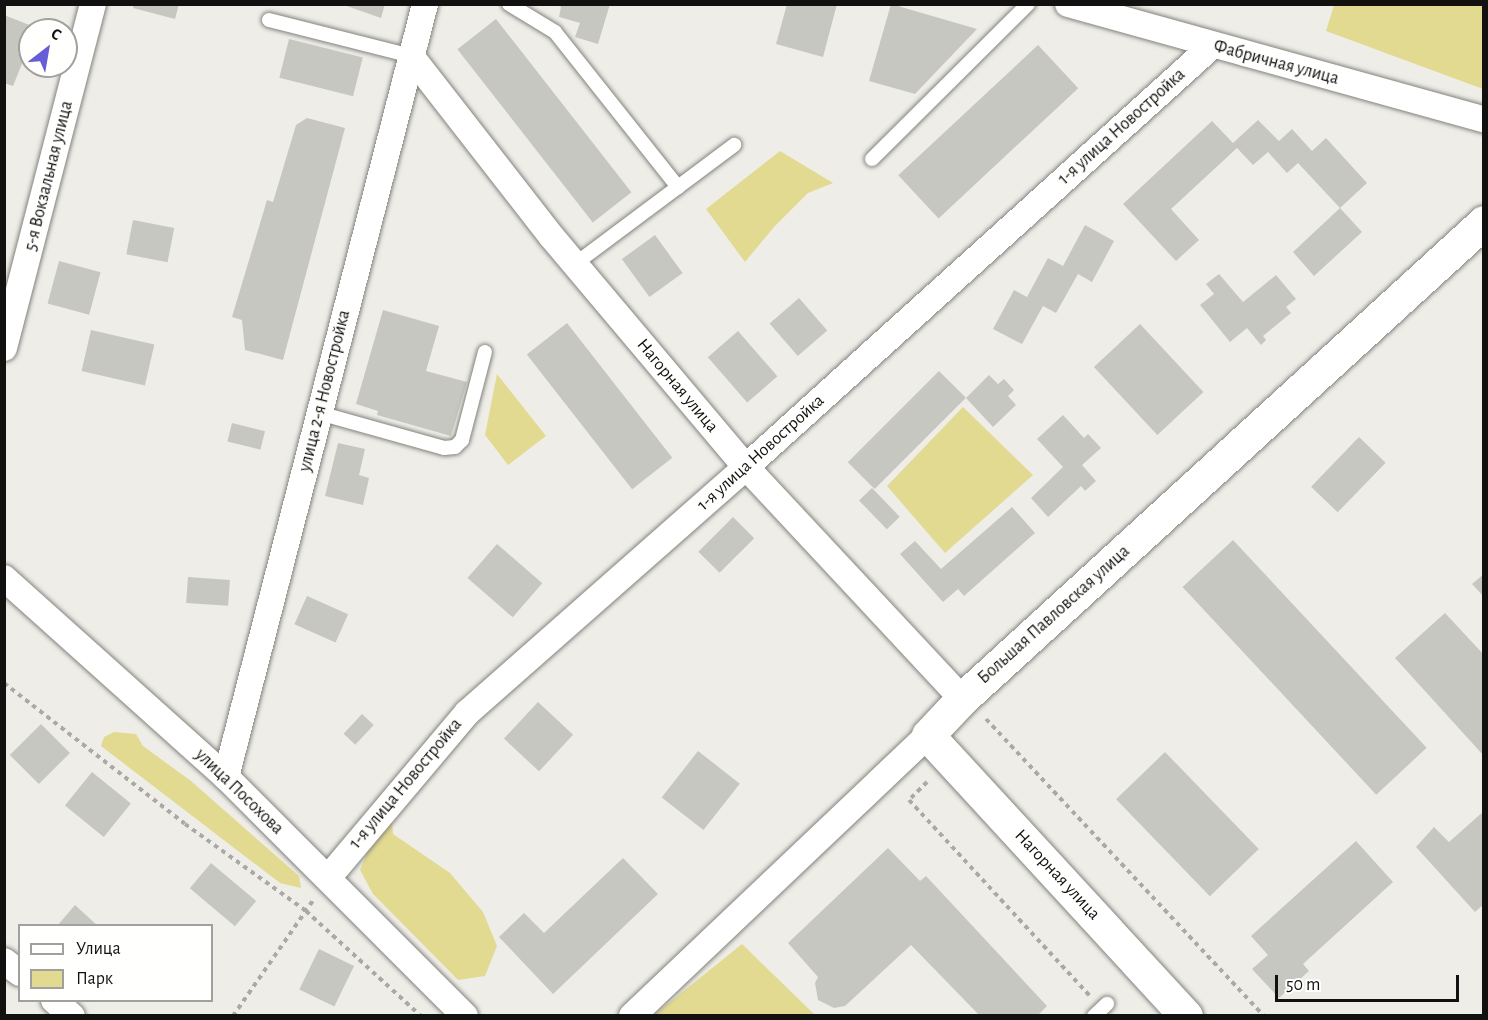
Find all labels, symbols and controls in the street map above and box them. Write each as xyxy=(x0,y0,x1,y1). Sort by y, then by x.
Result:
north arrow xyxy=(18,18,78,78)
text: С xyxy=(48,25,64,43)
street label: Фабричная улица xyxy=(1211,36,1341,90)
street label: 1-я улица Новостройка xyxy=(1054,64,1190,190)
street label: 5-я Вокзальная улица xyxy=(20,99,78,253)
street label: улица 2-я Новостройка xyxy=(294,308,356,474)
street label: Нагорная улица xyxy=(631,335,723,437)
street label: 1-я улица Новостройка xyxy=(693,390,829,516)
street label: Большая Павловская улица xyxy=(973,541,1135,689)
street label: 1-я улица Новостройка xyxy=(345,714,467,854)
street label: улица Посохова xyxy=(190,744,288,840)
street label: Нагорная улица xyxy=(1010,825,1104,925)
legend xyxy=(18,924,213,1002)
text: Улица xyxy=(76,940,121,958)
scale bar xyxy=(1278,963,1462,1001)
text: Парк xyxy=(76,970,113,988)
text: 50 m xyxy=(1286,976,1320,994)

